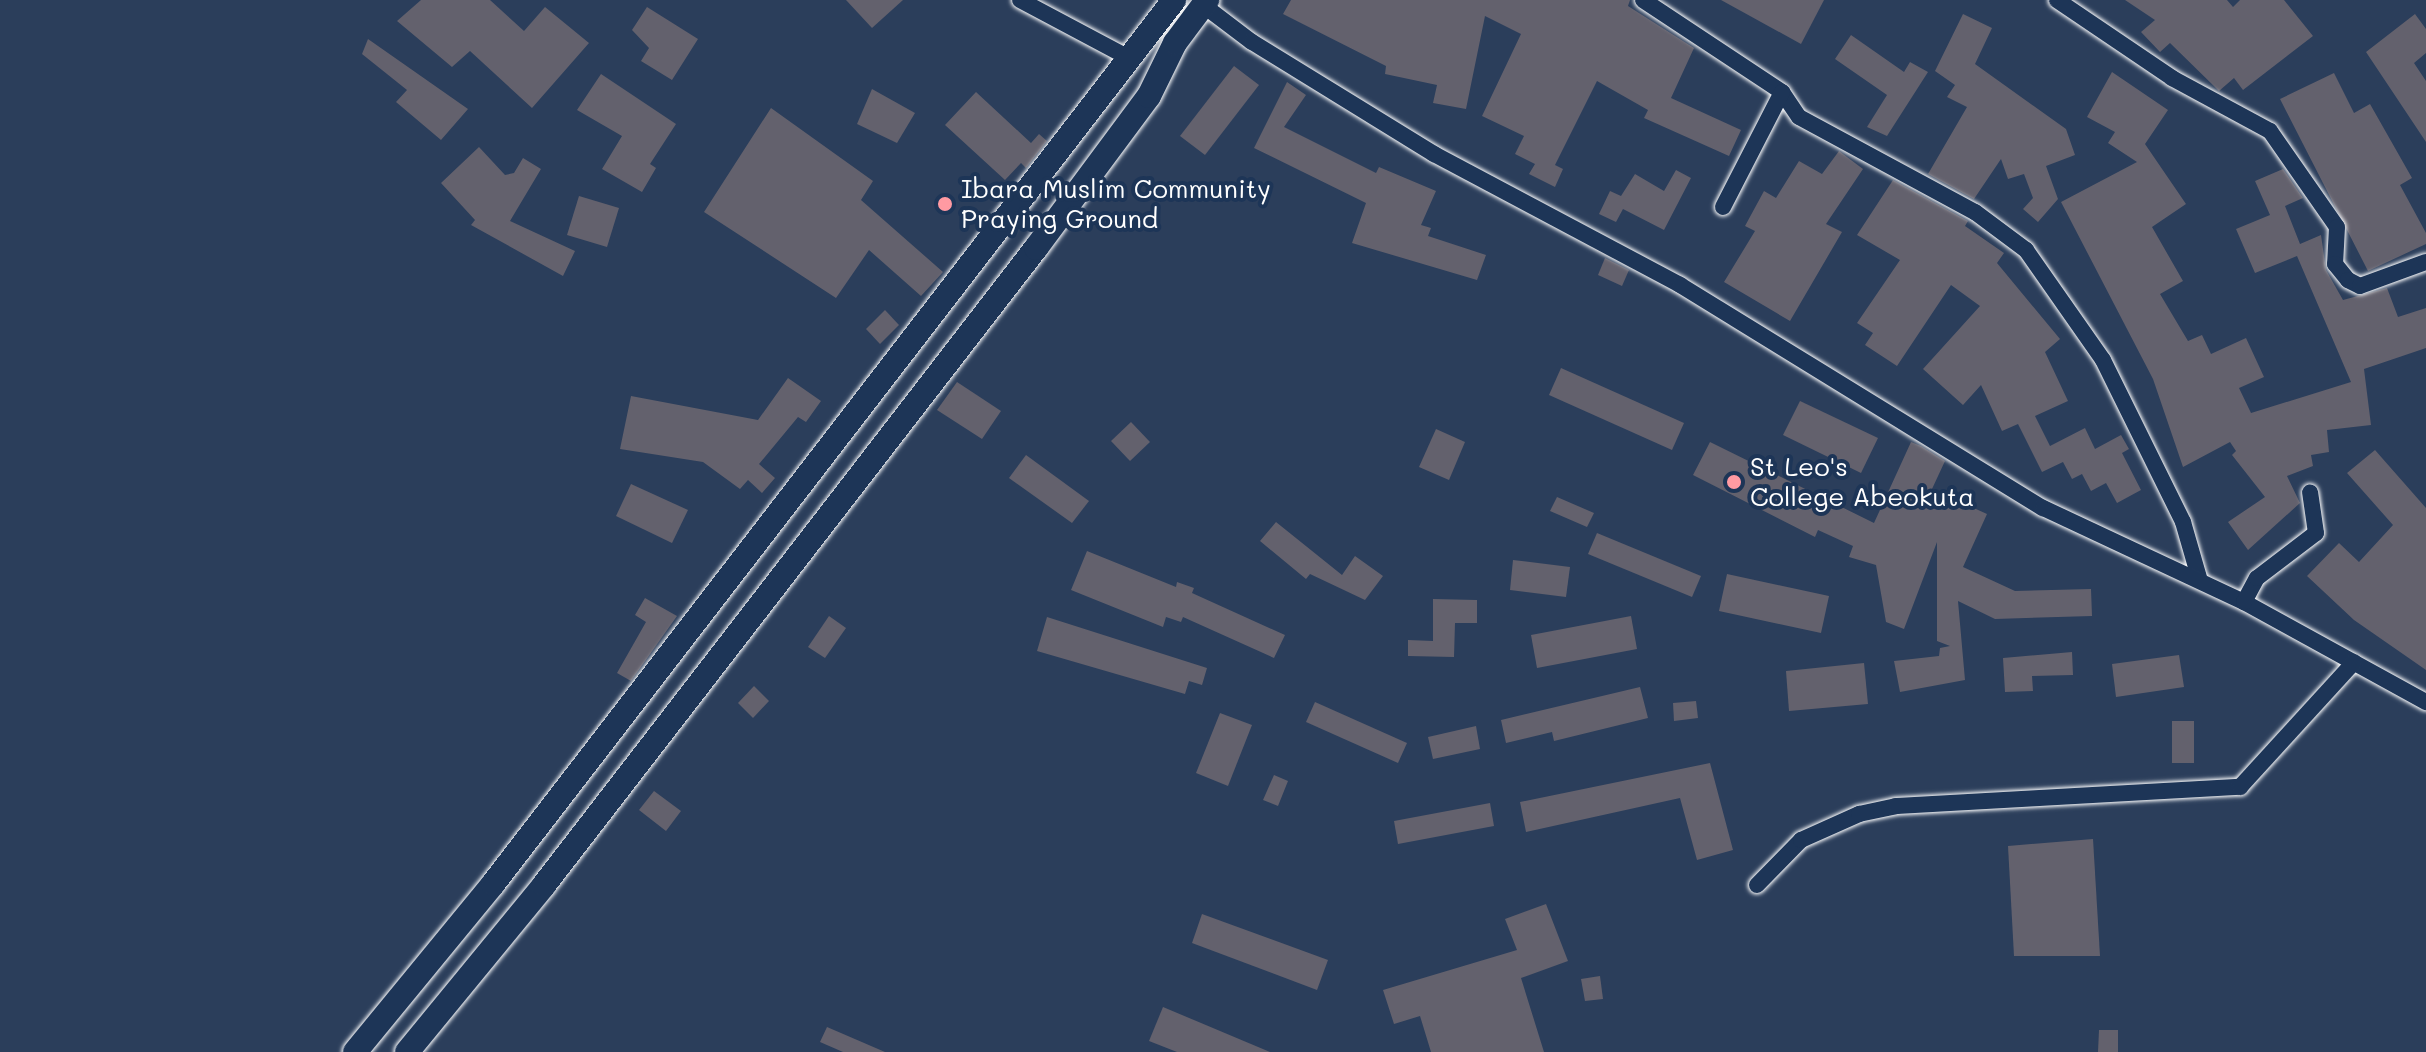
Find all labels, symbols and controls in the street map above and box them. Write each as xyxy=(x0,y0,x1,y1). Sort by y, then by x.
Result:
place label: Ibara Muslim Community Praying Ground xyxy=(961,173,1271,234)
marker: Ibara Muslim Community Praying Ground xyxy=(936,195,954,213)
place label: St Leo's College Abeokuta xyxy=(1750,451,1974,512)
marker: St Leo's College Abeokuta xyxy=(1725,473,1743,491)

